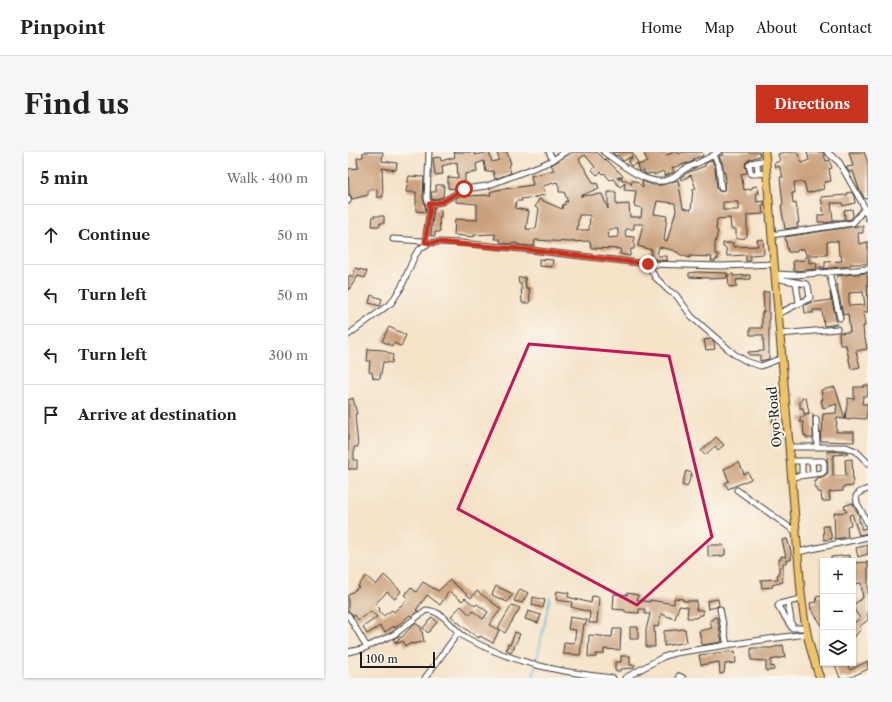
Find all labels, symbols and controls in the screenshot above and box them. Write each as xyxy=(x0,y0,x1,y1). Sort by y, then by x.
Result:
text: Pinpoint xyxy=(20,16,105,39)
text: Home xyxy=(641,19,682,37)
text: Map xyxy=(704,19,734,37)
text: About xyxy=(756,19,797,37)
text: Contact xyxy=(819,19,872,37)
button: Directions xyxy=(756,85,868,123)
text: Find us xyxy=(24,87,129,121)
text: 5 min xyxy=(40,168,88,188)
text: Walk · 400 m xyxy=(227,170,308,186)
route start xyxy=(455,180,473,198)
icon: ahead xyxy=(40,224,62,246)
text: Continue xyxy=(78,225,150,244)
text: 50 m xyxy=(277,227,308,243)
route end xyxy=(639,255,657,273)
icon: left xyxy=(40,284,62,306)
text: Turn left xyxy=(78,285,147,304)
text: 50 m xyxy=(277,287,308,303)
icon: left xyxy=(40,344,62,366)
text: Turn left xyxy=(78,345,147,364)
text: 300 m xyxy=(269,347,308,363)
street label: Oyo Road xyxy=(763,386,785,448)
icon: arrive xyxy=(40,404,62,426)
text: Arrive at destination xyxy=(78,405,237,424)
map controls xyxy=(820,558,856,666)
button: + xyxy=(820,558,856,594)
button: − xyxy=(820,594,856,630)
button: layers xyxy=(820,630,856,666)
scale bar xyxy=(360,650,435,669)
text: 100 m xyxy=(366,652,398,666)

